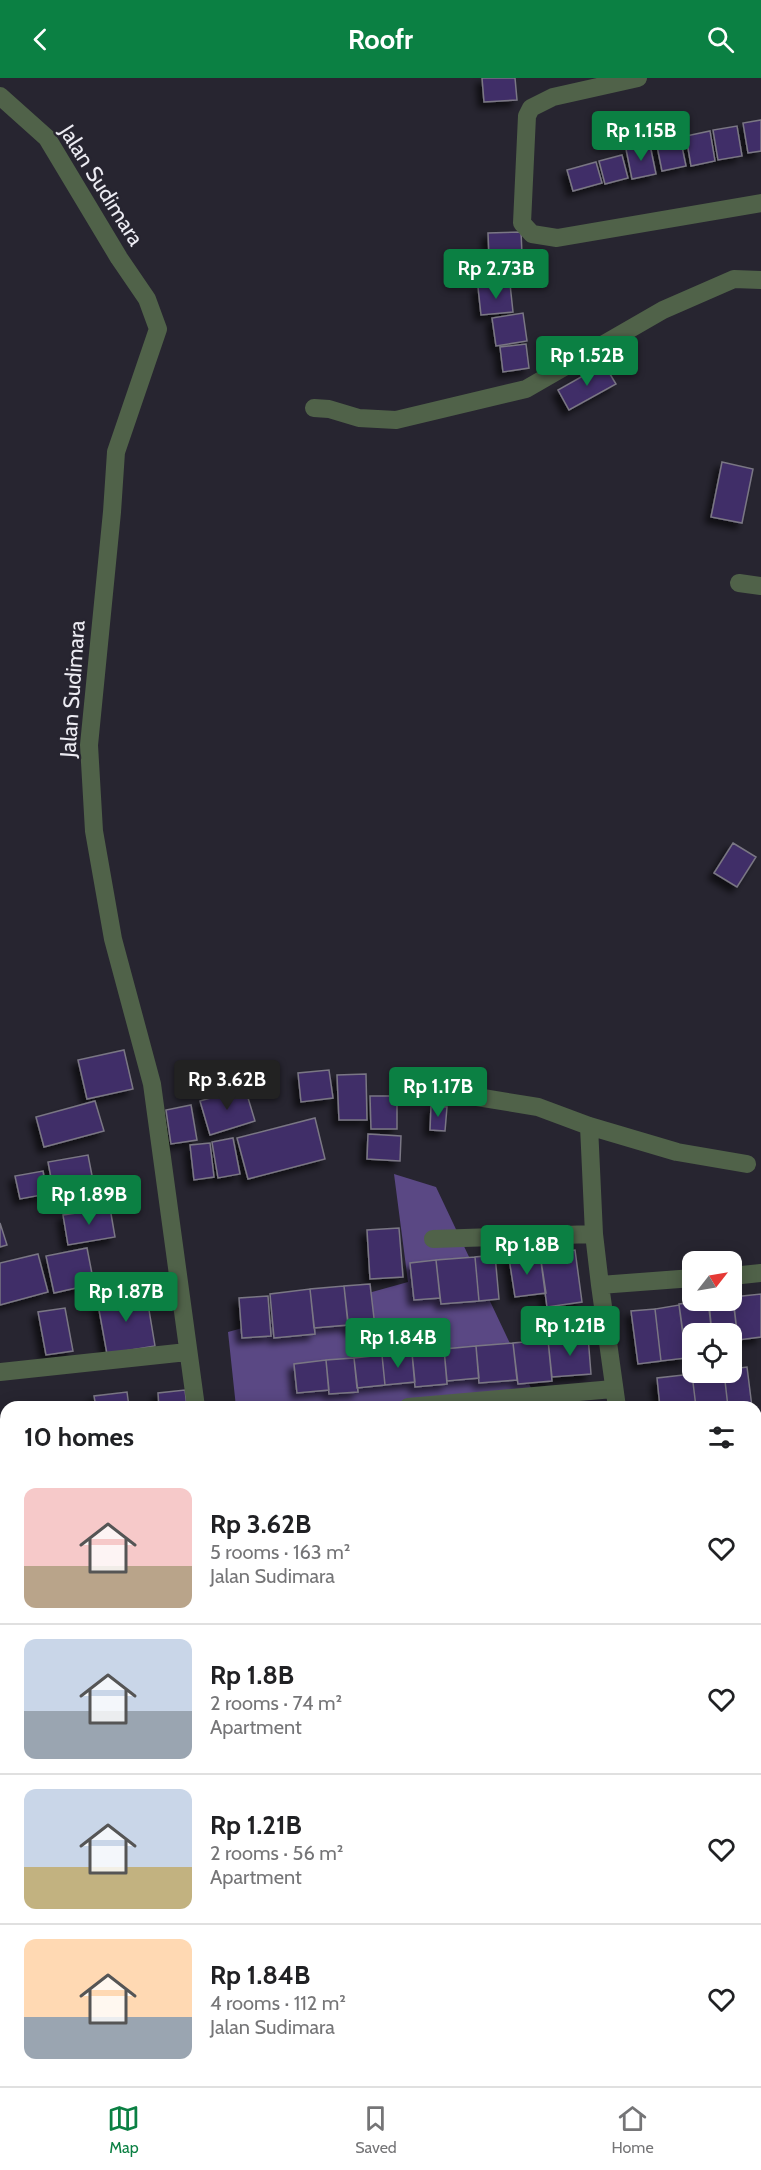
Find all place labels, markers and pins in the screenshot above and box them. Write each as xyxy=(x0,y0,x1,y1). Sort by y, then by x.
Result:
pin: Rp 1.15B xyxy=(579,111,703,162)
pin: Rp 2.73B xyxy=(434,249,558,300)
pin: Rp 1.52B xyxy=(525,336,649,387)
pin: Rp 3.62B xyxy=(165,1060,289,1111)
pin: Rp 1.17B xyxy=(376,1067,500,1118)
pin: Rp 1.89B xyxy=(27,1175,151,1226)
pin: Rp 1.8B xyxy=(472,1225,582,1276)
pin: Rp 1.87B xyxy=(64,1272,188,1323)
pin: Rp 1.21B xyxy=(508,1306,632,1357)
pin: Rp 1.84B xyxy=(336,1318,460,1369)

